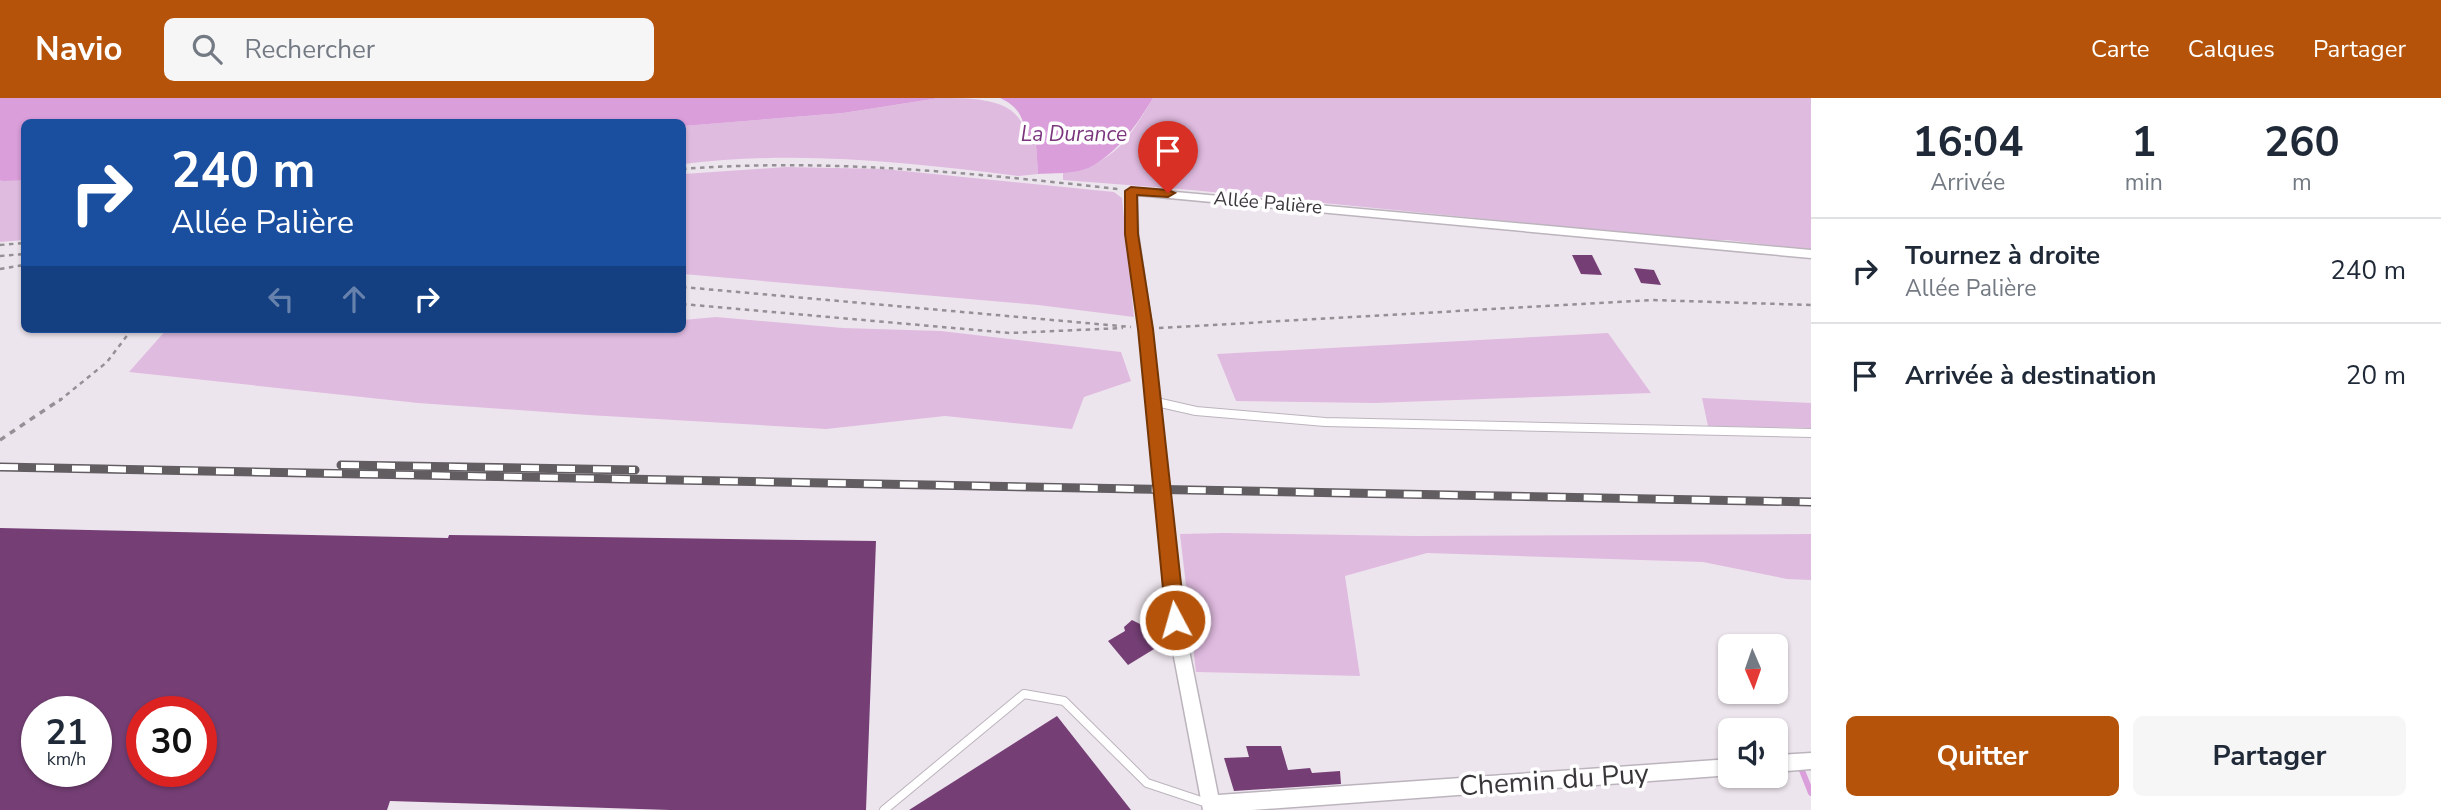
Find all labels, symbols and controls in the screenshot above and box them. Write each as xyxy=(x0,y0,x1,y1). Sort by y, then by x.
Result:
search box xyxy=(164,18,654,81)
text: Navio xyxy=(35,27,122,72)
icon: search xyxy=(188,30,226,68)
text: Rechercher xyxy=(244,32,375,67)
text: Carte xyxy=(2091,33,2150,65)
text: Calques xyxy=(2188,33,2275,65)
text: Partager xyxy=(2313,33,2406,65)
text: 16:04 xyxy=(1912,114,2023,171)
text: 1 xyxy=(2131,114,2156,171)
text: 260 xyxy=(2264,114,2340,171)
water label: La Durance xyxy=(1021,120,1127,148)
pin xyxy=(1138,121,1198,193)
icon: arrive xyxy=(1149,132,1187,170)
text: 240 m xyxy=(171,137,315,204)
icon: right xyxy=(56,147,147,238)
text: Arrivée xyxy=(1931,167,2005,198)
text: min xyxy=(2125,167,2163,198)
text: m xyxy=(2292,167,2312,198)
street label: Allée Palière xyxy=(1213,185,1323,221)
text: Allée Palière xyxy=(171,201,354,244)
text: Tournez à droite xyxy=(1905,238,2100,273)
icon: right xyxy=(1846,252,1884,290)
text: 240 m xyxy=(2330,253,2406,288)
text: Allée Palière xyxy=(1905,273,2037,304)
icon: left xyxy=(262,280,300,318)
icon: ahead xyxy=(335,280,373,318)
icon: right xyxy=(408,280,446,318)
icon: arrive xyxy=(1846,357,1884,395)
text: Arrivée à destination xyxy=(1905,358,2156,393)
text: 20 m xyxy=(2346,358,2406,393)
position arrow xyxy=(1138,583,1212,657)
north arrow xyxy=(1718,634,1788,704)
map controls xyxy=(1718,634,1788,788)
speed limit sign: 30 xyxy=(126,696,217,787)
text: 21 xyxy=(45,709,88,756)
button: Quitter xyxy=(1846,716,2119,796)
button: Partager xyxy=(2133,716,2406,796)
button: sound xyxy=(1718,718,1788,788)
text: km/h xyxy=(47,747,86,771)
street label: Chemin du Puy xyxy=(1458,754,1651,806)

